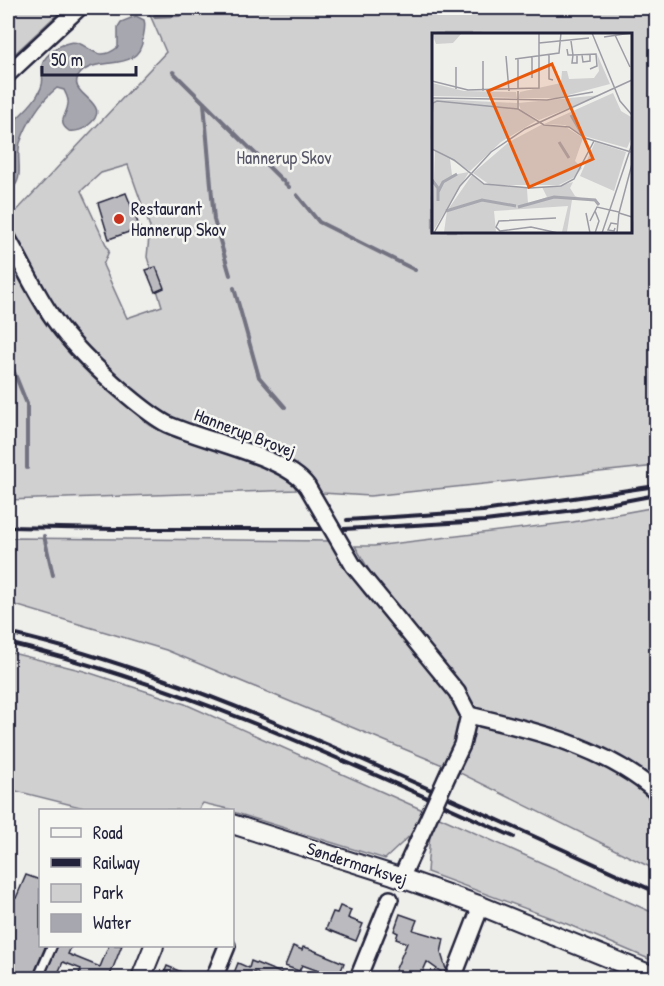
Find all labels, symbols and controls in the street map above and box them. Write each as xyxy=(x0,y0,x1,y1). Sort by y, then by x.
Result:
inset map xyxy=(432,33,631,232)
scale bar xyxy=(42,39,136,77)
text: 50 m xyxy=(51,47,83,72)
park label: Hannerup Skov xyxy=(236,145,332,170)
place label: Restaurant Hannerup Skov xyxy=(131,196,226,242)
marker: Restaurant Hannerup Skov xyxy=(112,212,126,226)
street label: Hannerup Brovej xyxy=(191,402,300,463)
legend xyxy=(39,809,234,947)
text: Road xyxy=(93,820,123,845)
street label: Søndermarksvej xyxy=(304,836,411,892)
text: Railway xyxy=(93,850,140,875)
text: Park xyxy=(93,880,124,905)
text: Water xyxy=(93,910,131,935)

